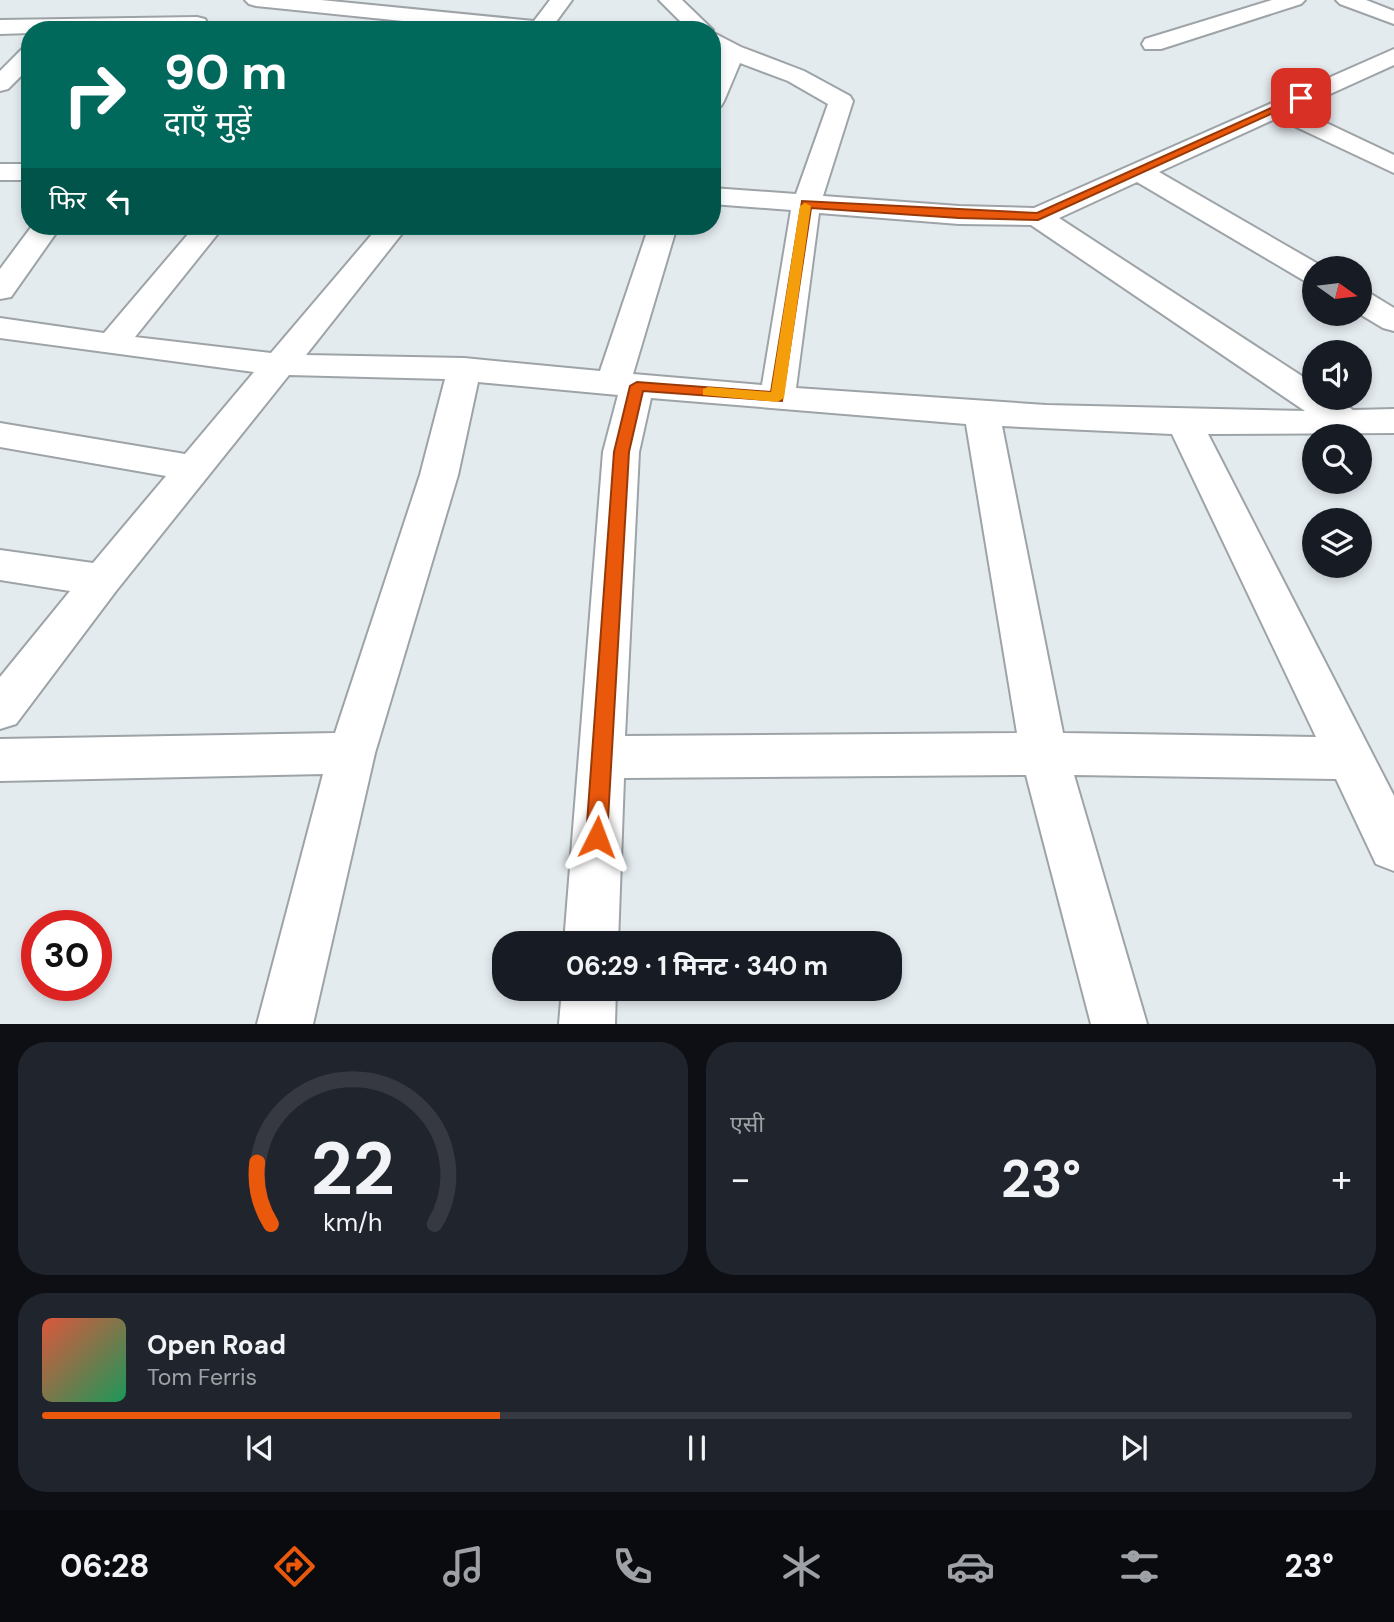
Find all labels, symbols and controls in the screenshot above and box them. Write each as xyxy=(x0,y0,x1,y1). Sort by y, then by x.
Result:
text: 90 m xyxy=(164,40,287,104)
icon: right xyxy=(49,49,140,140)
pin xyxy=(1271,68,1331,128)
icon: arrive xyxy=(1282,79,1320,117)
text: दाएँ मुड़ें xyxy=(164,102,252,144)
icon: left xyxy=(100,182,138,220)
text: फिर xyxy=(49,183,86,217)
north arrow xyxy=(1302,256,1372,326)
map controls xyxy=(1302,256,1372,578)
button: sound xyxy=(1302,340,1372,410)
button: search xyxy=(1302,424,1372,494)
button: layers xyxy=(1302,508,1372,578)
position arrow xyxy=(560,800,634,874)
speed limit sign: 30 xyxy=(21,910,112,1001)
text: 06:29 · 1 मिनट · 340 m xyxy=(566,949,828,983)
text: एसी xyxy=(730,1109,764,1139)
text: 22 xyxy=(311,1123,395,1218)
text: 23° xyxy=(1001,1145,1081,1213)
text: − xyxy=(730,1154,751,1204)
text: + xyxy=(1331,1154,1352,1204)
text: km/h xyxy=(323,1206,383,1239)
text: Open Road xyxy=(147,1328,286,1362)
text: Tom Ferris xyxy=(147,1362,257,1392)
icon: previous xyxy=(241,1429,279,1467)
icon: pause xyxy=(678,1429,716,1467)
icon: next xyxy=(1115,1429,1153,1467)
icon: directions xyxy=(270,1542,319,1591)
icon: music xyxy=(439,1542,488,1591)
icon: phone xyxy=(608,1542,657,1591)
icon: climate xyxy=(777,1542,826,1591)
icon: car xyxy=(946,1542,995,1591)
icon: filters xyxy=(1115,1542,1164,1591)
text: 06:28 xyxy=(60,1545,150,1587)
text: 23° xyxy=(1285,1545,1334,1587)

